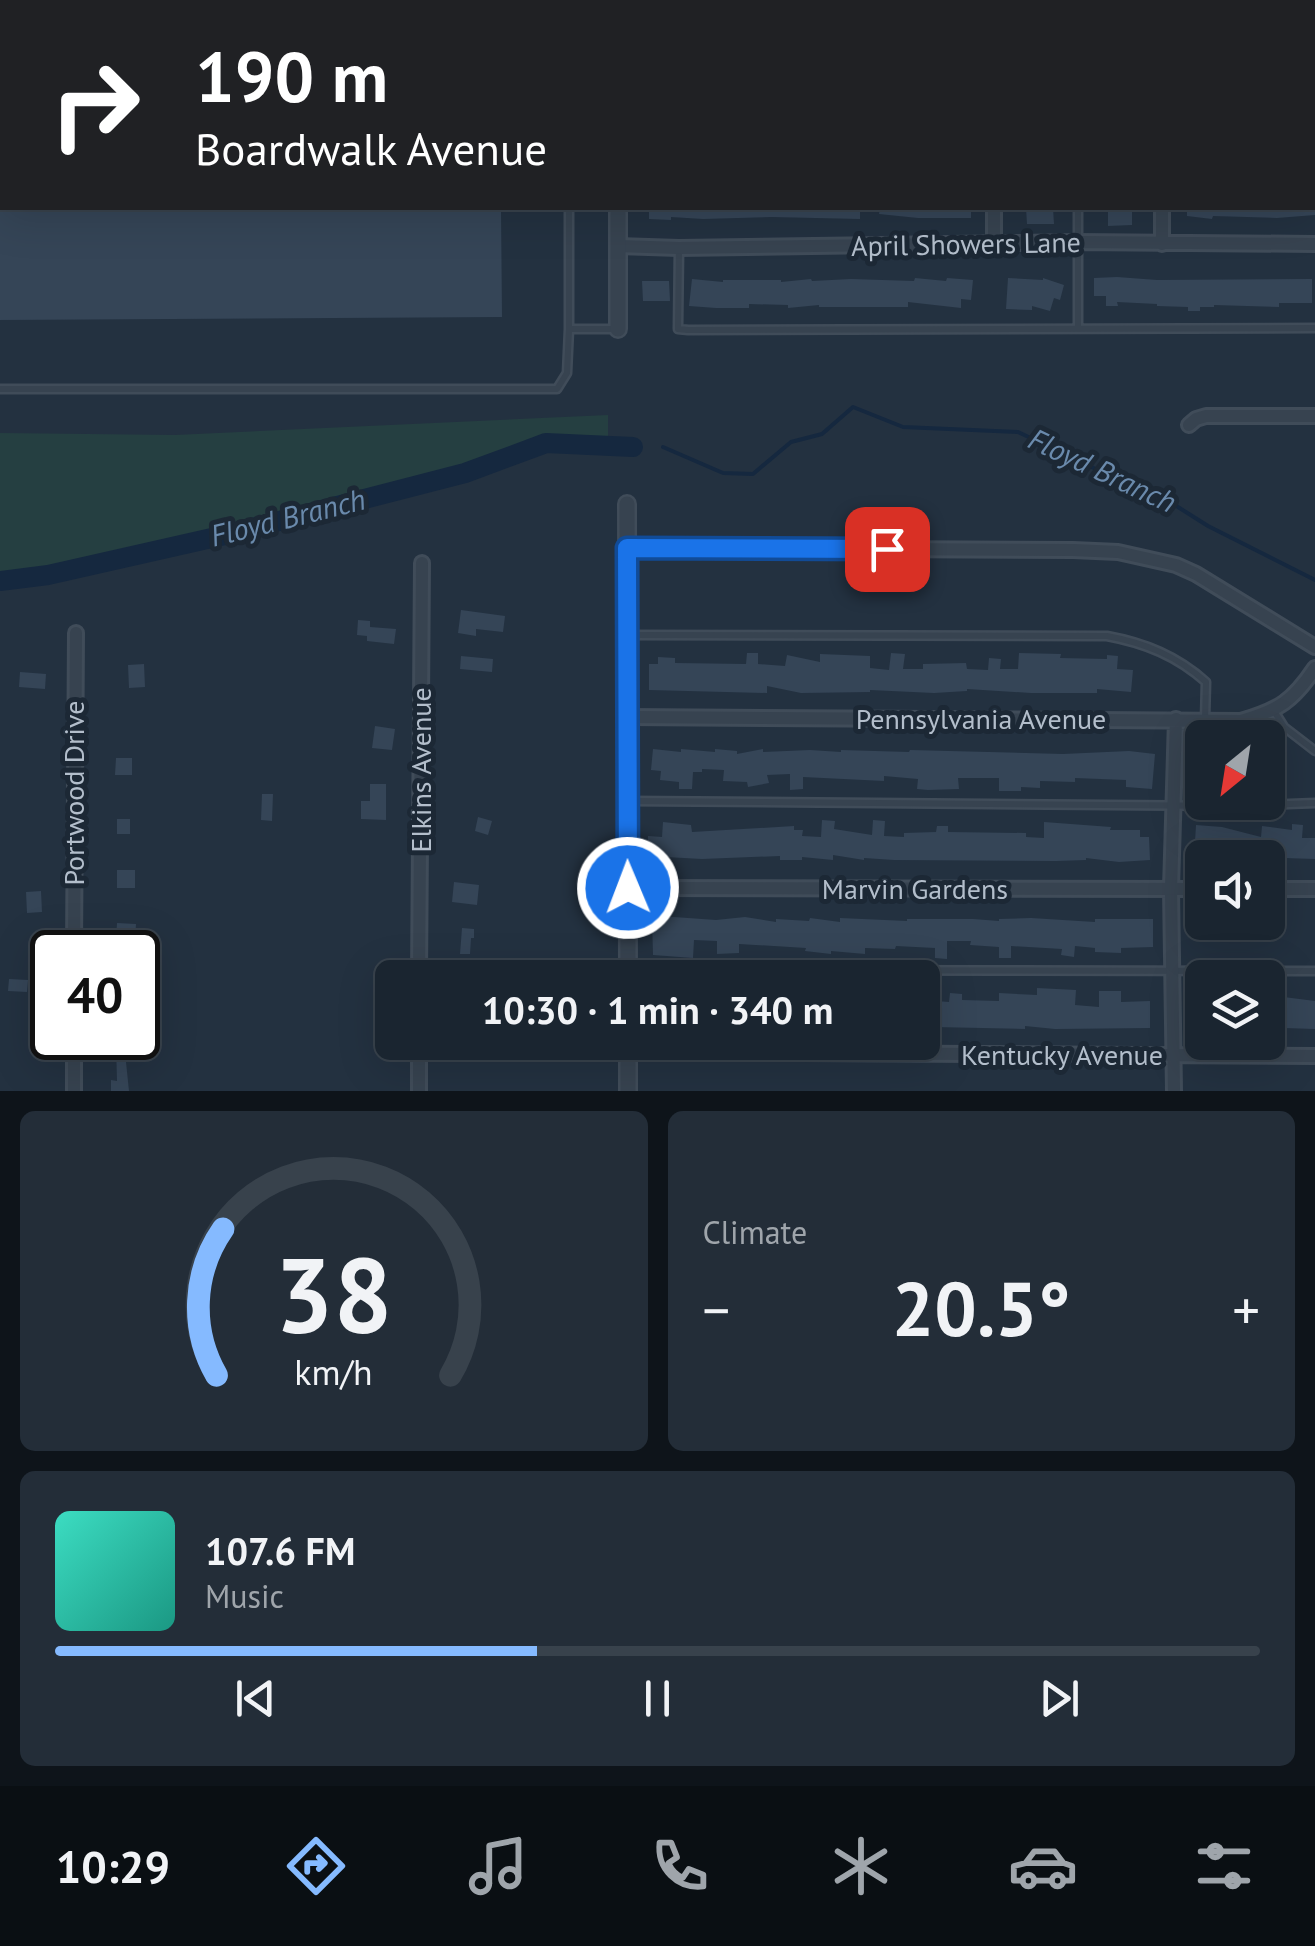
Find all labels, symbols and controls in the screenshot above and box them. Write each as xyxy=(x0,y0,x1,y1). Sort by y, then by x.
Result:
text: 190 m xyxy=(195,31,388,121)
icon: right xyxy=(30,40,160,170)
text: Boardwalk Avenue xyxy=(195,119,547,177)
street label: April Showers Lane xyxy=(851,223,1081,264)
water label: Floyd Branch xyxy=(1023,418,1183,521)
water label: Floyd Branch xyxy=(206,478,369,555)
pin xyxy=(845,507,930,592)
icon: arrive xyxy=(860,522,915,577)
street label: Elkins Avenue xyxy=(402,687,439,853)
street label: Portwood Drive xyxy=(55,700,92,886)
street label: Pennsylvania Avenue xyxy=(856,700,1106,737)
north arrow xyxy=(1185,720,1285,820)
map controls xyxy=(1185,720,1285,1060)
position arrow xyxy=(576,836,680,940)
button: sound xyxy=(1185,840,1285,940)
street label: Marvin Gardens xyxy=(822,870,1008,907)
speed limit sign: 40 xyxy=(30,930,160,1060)
button: layers xyxy=(1185,960,1285,1060)
text: 10:30 · 1 min · 340 m xyxy=(482,985,833,1034)
street label: Kentucky Avenue xyxy=(961,1036,1163,1073)
text: Climate xyxy=(703,1211,807,1253)
text: 38 xyxy=(275,1227,393,1362)
text: 20.5° xyxy=(892,1260,1071,1357)
text: − xyxy=(703,1274,730,1345)
text: + xyxy=(1232,1274,1260,1345)
text: km/h xyxy=(295,1349,373,1395)
text: 107.6 FM xyxy=(205,1526,355,1575)
text: Music xyxy=(205,1575,284,1617)
icon: previous xyxy=(228,1671,283,1726)
icon: pause xyxy=(630,1671,685,1726)
icon: next xyxy=(1032,1671,1087,1726)
icon: directions xyxy=(281,1831,351,1901)
icon: music xyxy=(463,1831,533,1901)
icon: phone xyxy=(645,1831,715,1901)
icon: climate xyxy=(826,1831,896,1901)
icon: car xyxy=(1008,1831,1078,1901)
icon: filters xyxy=(1189,1831,1259,1901)
text: 10:29 xyxy=(56,1837,170,1895)

